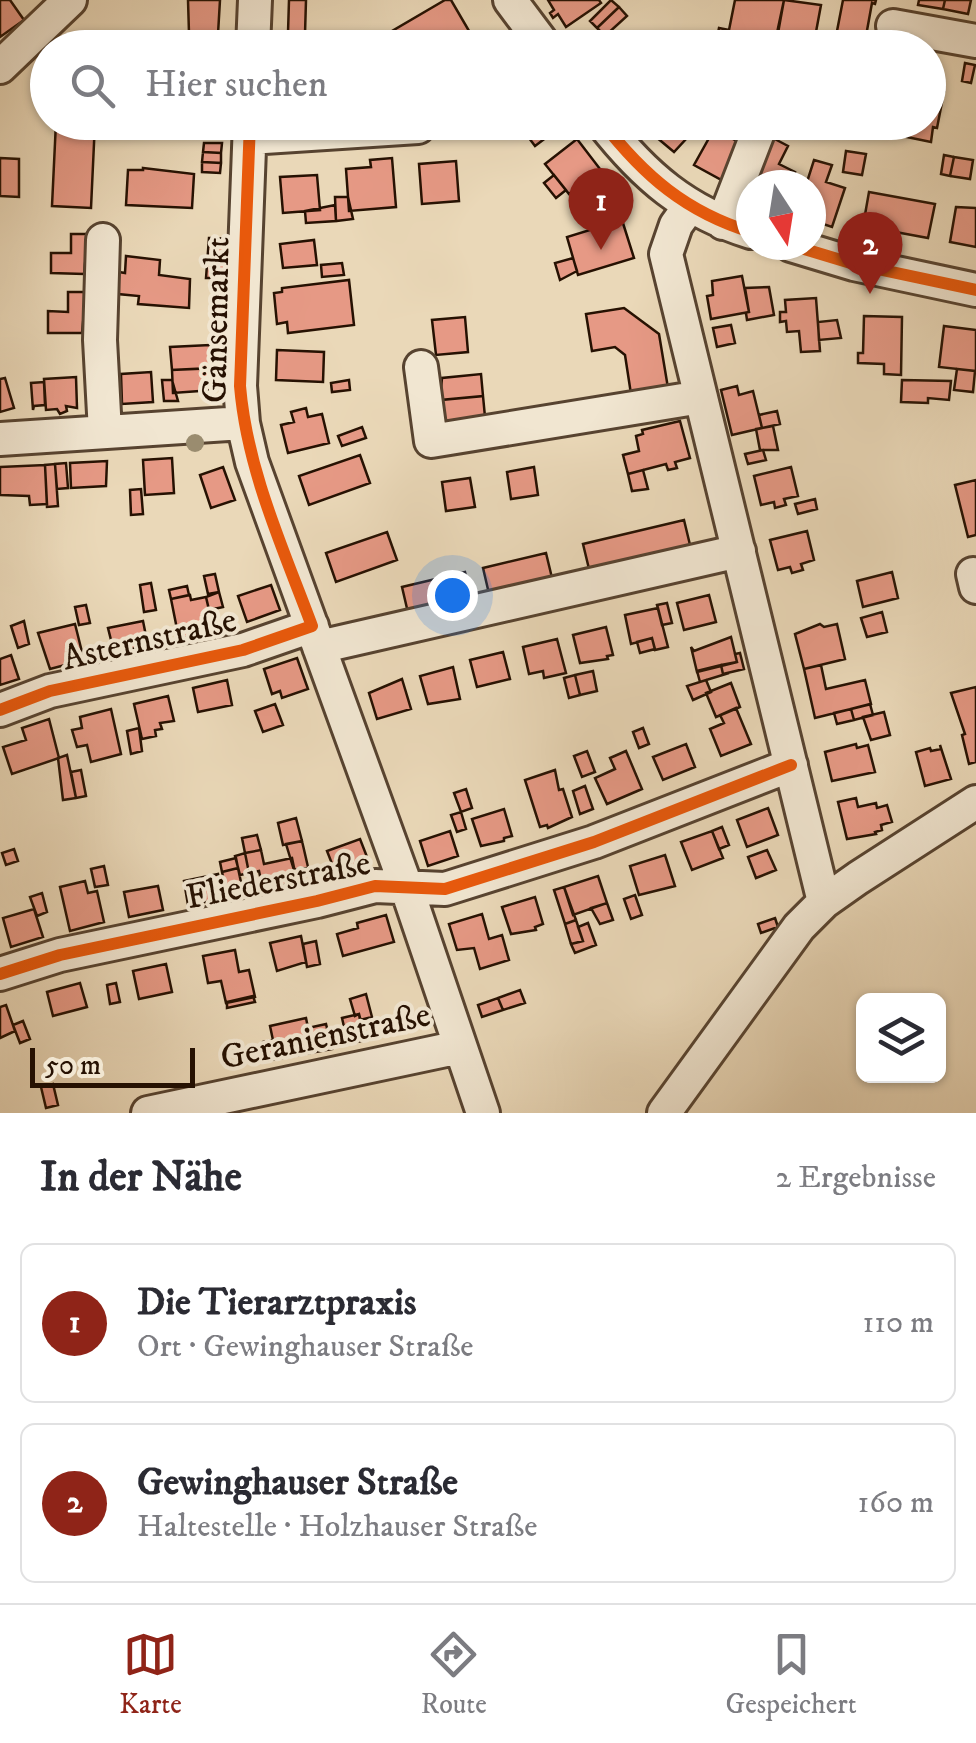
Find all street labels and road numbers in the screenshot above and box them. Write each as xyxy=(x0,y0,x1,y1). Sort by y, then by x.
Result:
street label: Gänsemarkt xyxy=(194,237,240,404)
street label: Asternstraße xyxy=(58,599,241,681)
street label: Fliederstraße xyxy=(182,842,374,920)
street label: Geranienstraße xyxy=(216,993,434,1081)

